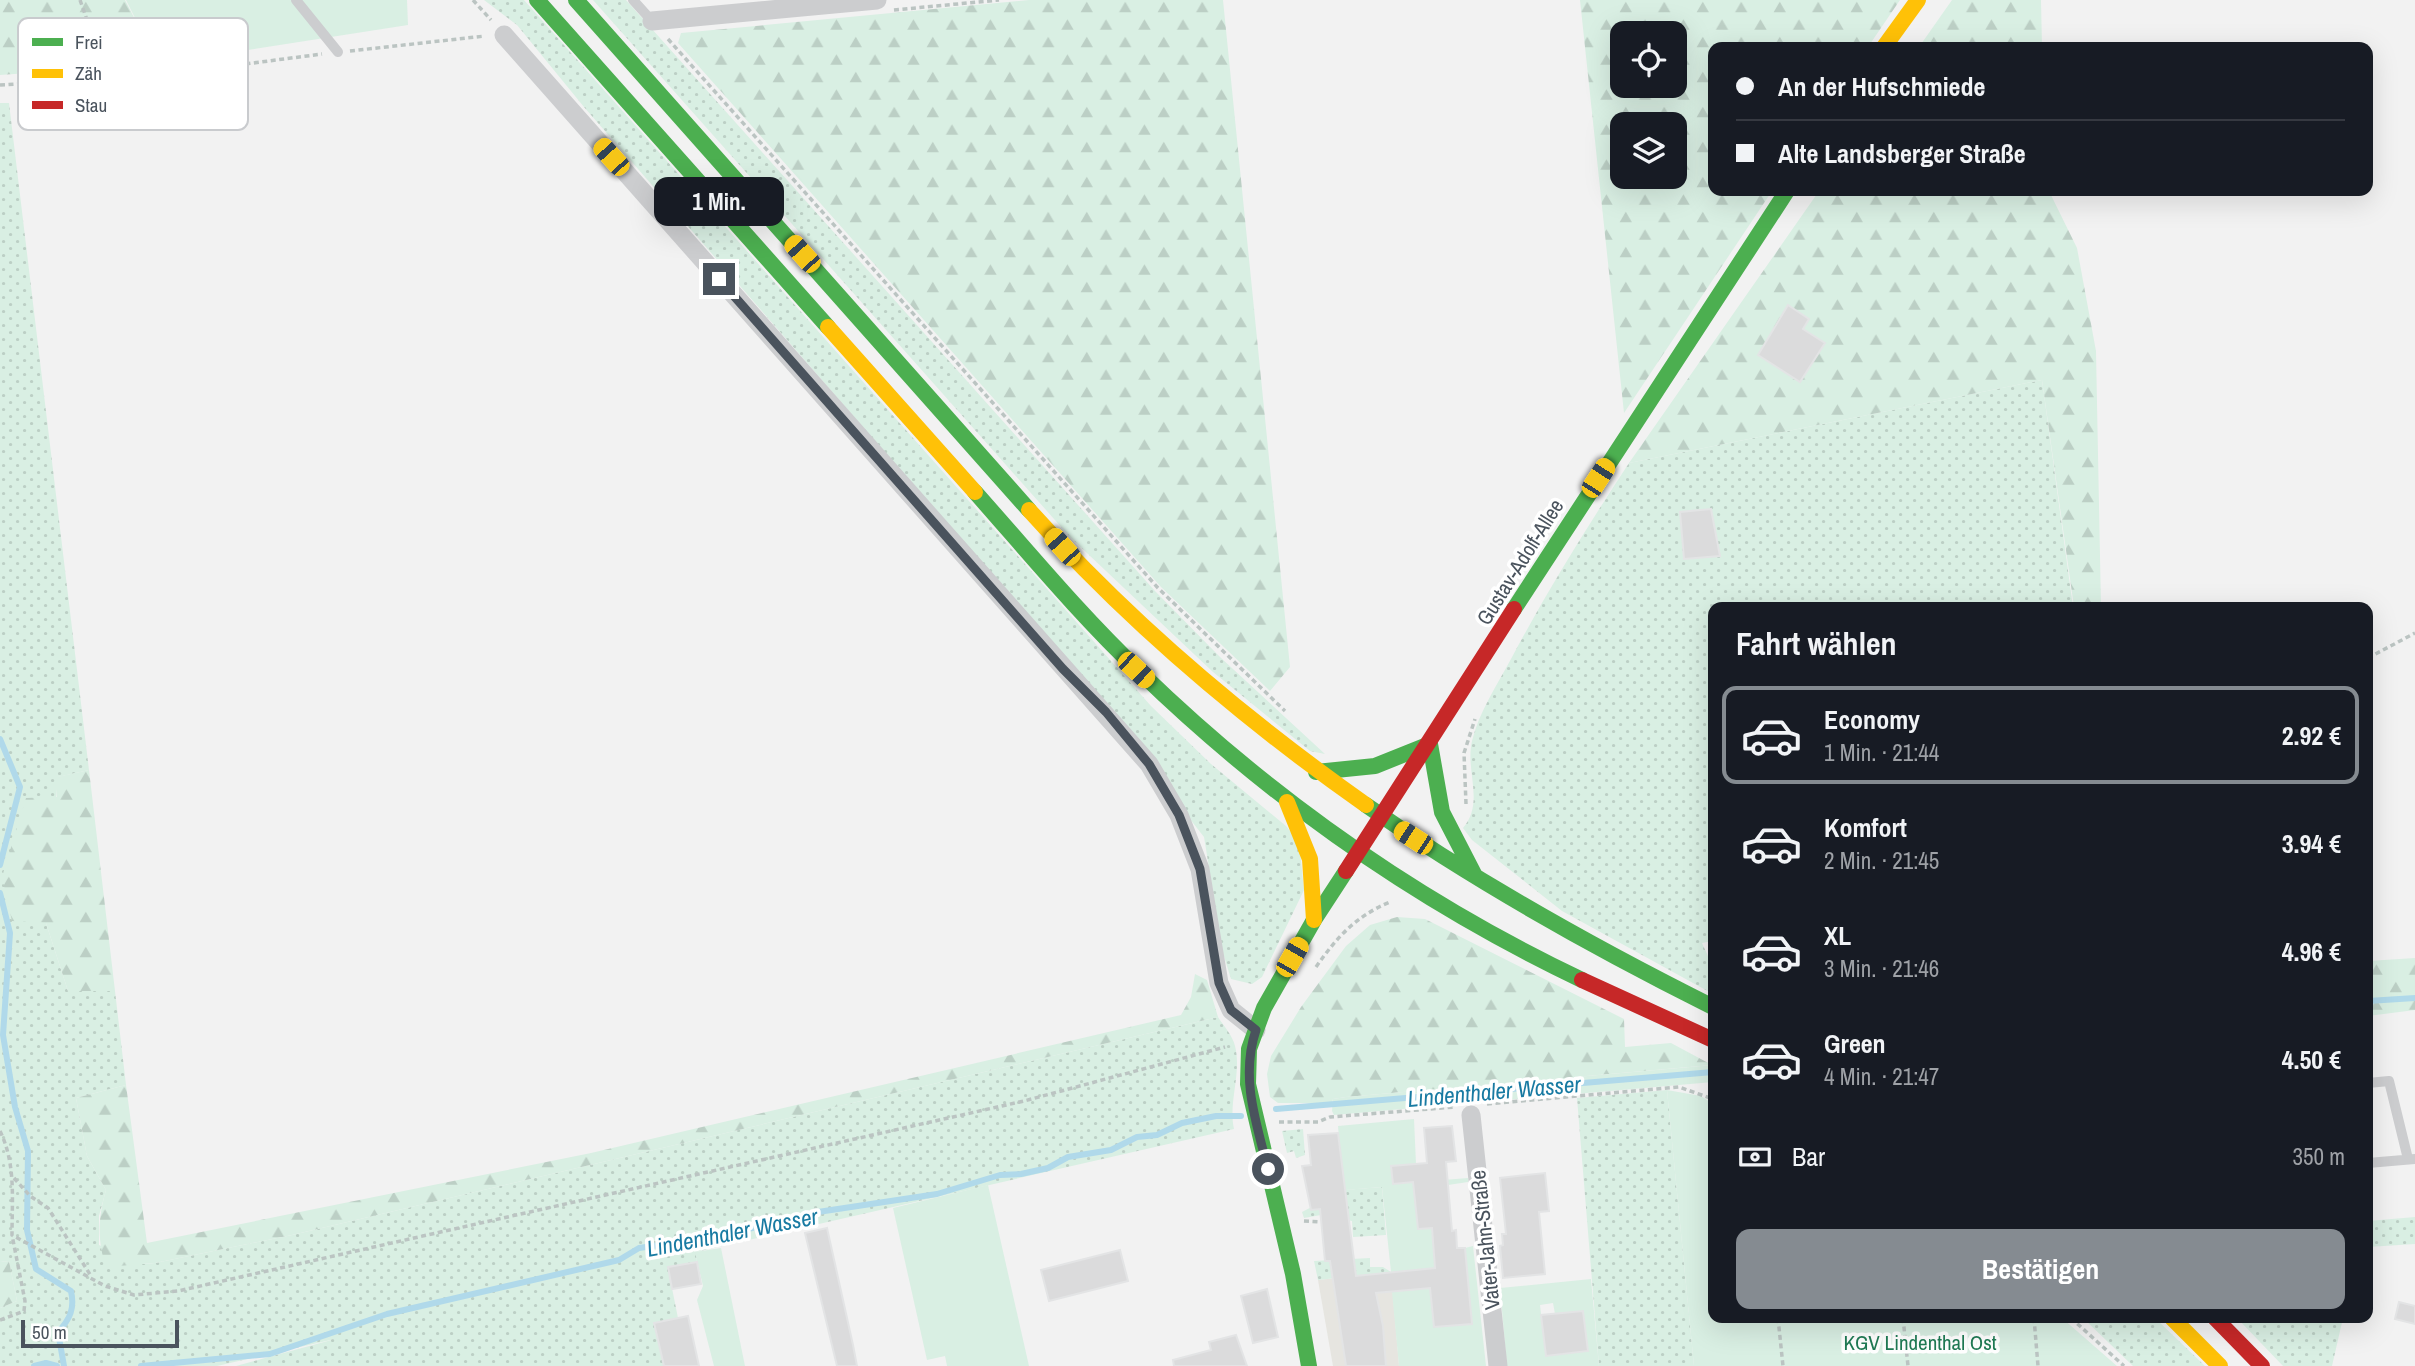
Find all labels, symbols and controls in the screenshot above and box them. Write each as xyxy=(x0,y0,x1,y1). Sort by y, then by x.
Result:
legend xyxy=(18,18,248,130)
map controls xyxy=(1610,21,1687,189)
button: locate xyxy=(1610,21,1687,98)
text: Frei xyxy=(75,29,103,55)
text: Zäh xyxy=(75,60,102,86)
text: An der Hufschmiede xyxy=(1778,69,1985,104)
text: Stau xyxy=(75,92,107,118)
button: layers xyxy=(1610,112,1687,189)
car xyxy=(590,134,633,180)
text: Alte Landsberger Straße xyxy=(1778,136,2026,171)
callout: 1 Min. xyxy=(654,177,784,226)
text: 1 Min. xyxy=(692,186,746,217)
car xyxy=(781,231,824,277)
route end xyxy=(703,263,735,295)
car xyxy=(1578,455,1619,501)
street label: Gustav-Adolf-Allee xyxy=(1470,493,1570,631)
car xyxy=(1041,524,1084,570)
text: Fahrt wählen xyxy=(1736,622,1897,665)
car xyxy=(1114,648,1159,692)
text: Economy xyxy=(1824,702,1920,737)
icon: car xyxy=(1740,704,1803,767)
text: 2.92 € xyxy=(2282,718,2341,753)
text: 1 Min. · 21:44 xyxy=(1824,737,1939,768)
text: Komfort xyxy=(1824,810,1907,845)
icon: car xyxy=(1740,812,1803,875)
car xyxy=(1390,818,1437,858)
text: 3.94 € xyxy=(2282,826,2341,861)
text: 2 Min. · 21:45 xyxy=(1824,845,1939,876)
text: XL xyxy=(1824,918,1851,953)
icon: car xyxy=(1740,920,1803,983)
car xyxy=(1273,934,1312,980)
text: 4.96 € xyxy=(2282,934,2341,969)
text: 3 Min. · 21:46 xyxy=(1824,953,1939,984)
text: Green xyxy=(1824,1026,1886,1061)
icon: car xyxy=(1740,1028,1803,1091)
text: 4.50 € xyxy=(2282,1042,2341,1077)
text: 4 Min. · 21:47 xyxy=(1824,1061,1939,1092)
water label: Lindenthaler Wasser xyxy=(1406,1068,1583,1114)
icon: cash xyxy=(1736,1138,1774,1176)
text: Bar xyxy=(1792,1139,1825,1174)
text: 350 m xyxy=(2293,1141,2345,1172)
route start xyxy=(1252,1153,1284,1185)
street label: Vater-Jahn-Straße xyxy=(1463,1169,1507,1311)
water label: Lindenthaler Wasser xyxy=(644,1200,821,1264)
button: Bestätigen xyxy=(1736,1229,2345,1309)
scale bar xyxy=(21,1317,178,1349)
text: 50 m xyxy=(32,1319,67,1345)
park label: KGV Lindenthal Ost xyxy=(1843,1328,1997,1357)

